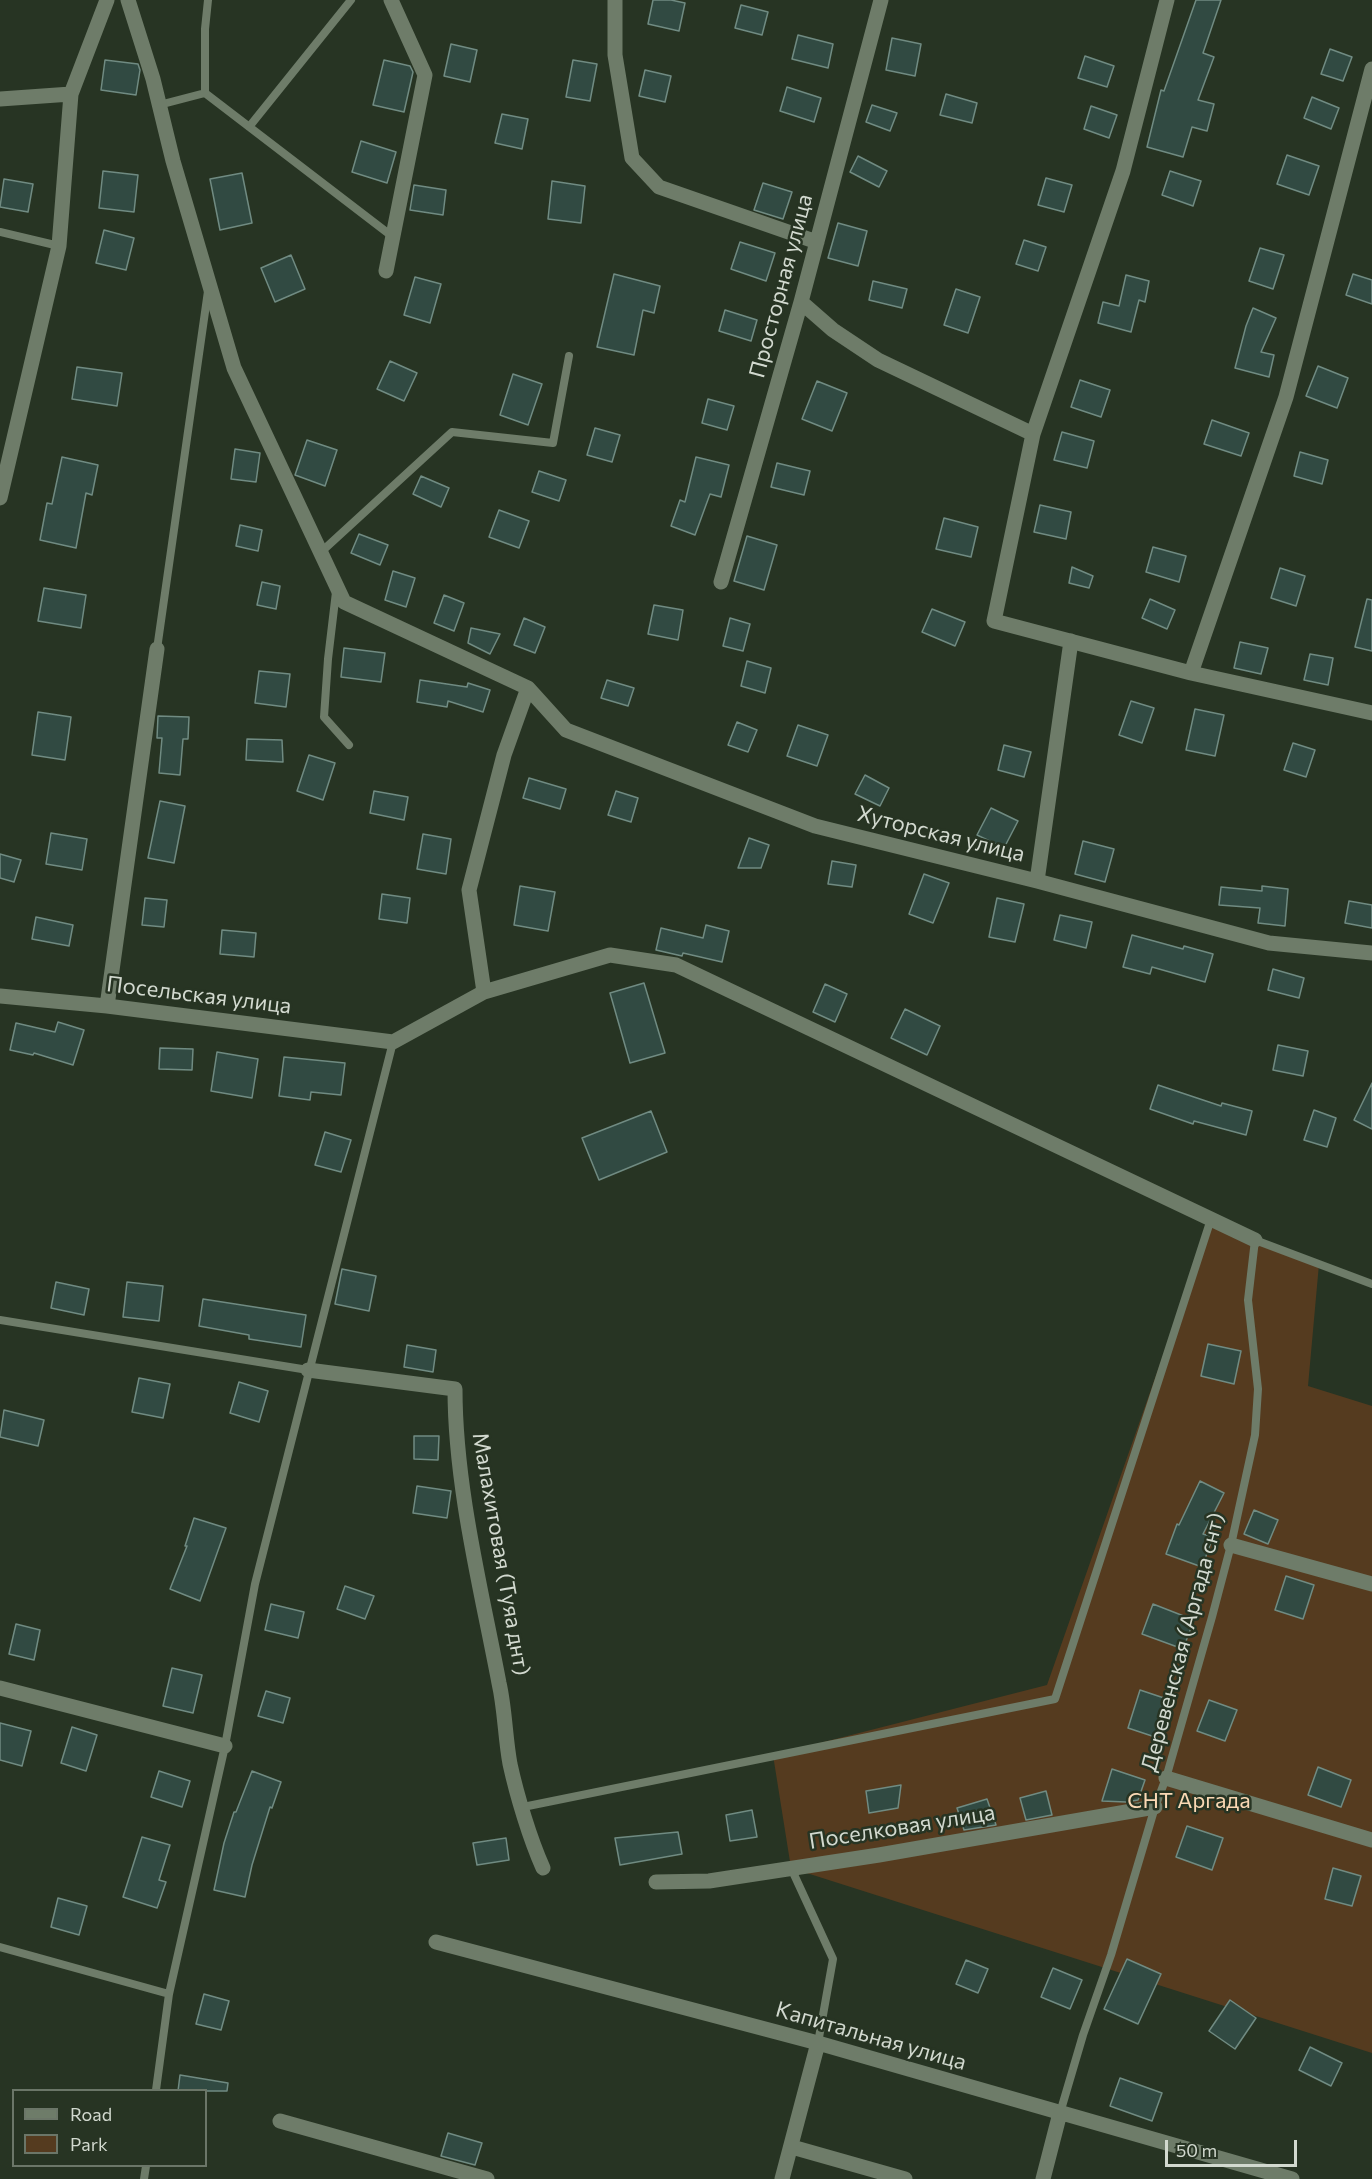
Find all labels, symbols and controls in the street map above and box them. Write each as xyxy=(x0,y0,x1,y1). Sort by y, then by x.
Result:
street label: Просторная улица xyxy=(744,191,818,381)
street label: Хуторская улица xyxy=(854,800,1028,868)
street label: Посельская улица xyxy=(105,971,293,1019)
street label: Малахитовая (Туяа днт) xyxy=(467,1430,535,1678)
street label: Деревенская (Аргада снт) xyxy=(1136,1510,1230,1774)
park label: СНТ Аргада xyxy=(1127,1788,1251,1814)
street label: Поселковая улица xyxy=(807,1799,997,1855)
street label: Капитальная улица xyxy=(773,1996,969,2076)
legend xyxy=(12,2089,207,2167)
text: Road xyxy=(70,2103,112,2125)
scale bar xyxy=(1168,2128,1300,2166)
text: Park xyxy=(70,2133,108,2155)
text: 50 m xyxy=(1176,2139,1217,2161)

